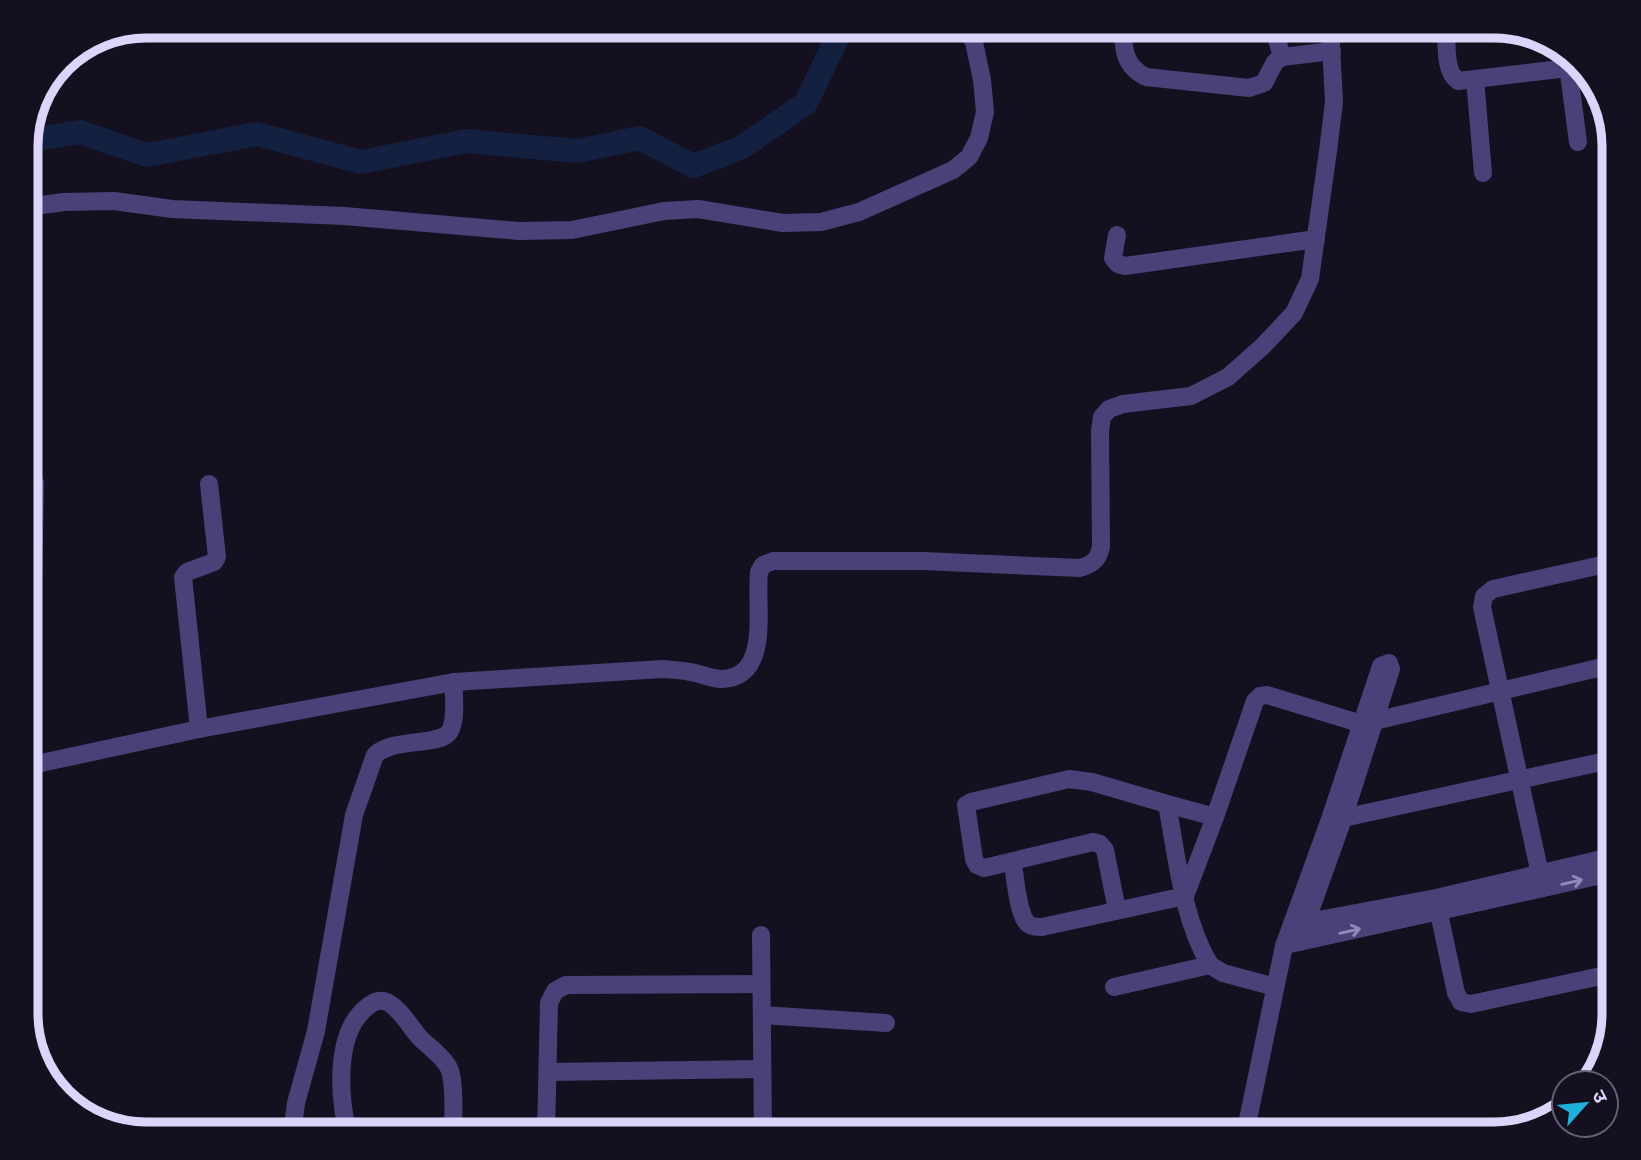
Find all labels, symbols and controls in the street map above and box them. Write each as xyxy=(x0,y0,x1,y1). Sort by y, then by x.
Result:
one-way arrow xyxy=(1560,874,1583,888)
one-way arrow xyxy=(1338,924,1361,937)
north arrow xyxy=(1550,1069,1620,1139)
text: उ xyxy=(1587,1087,1612,1107)

